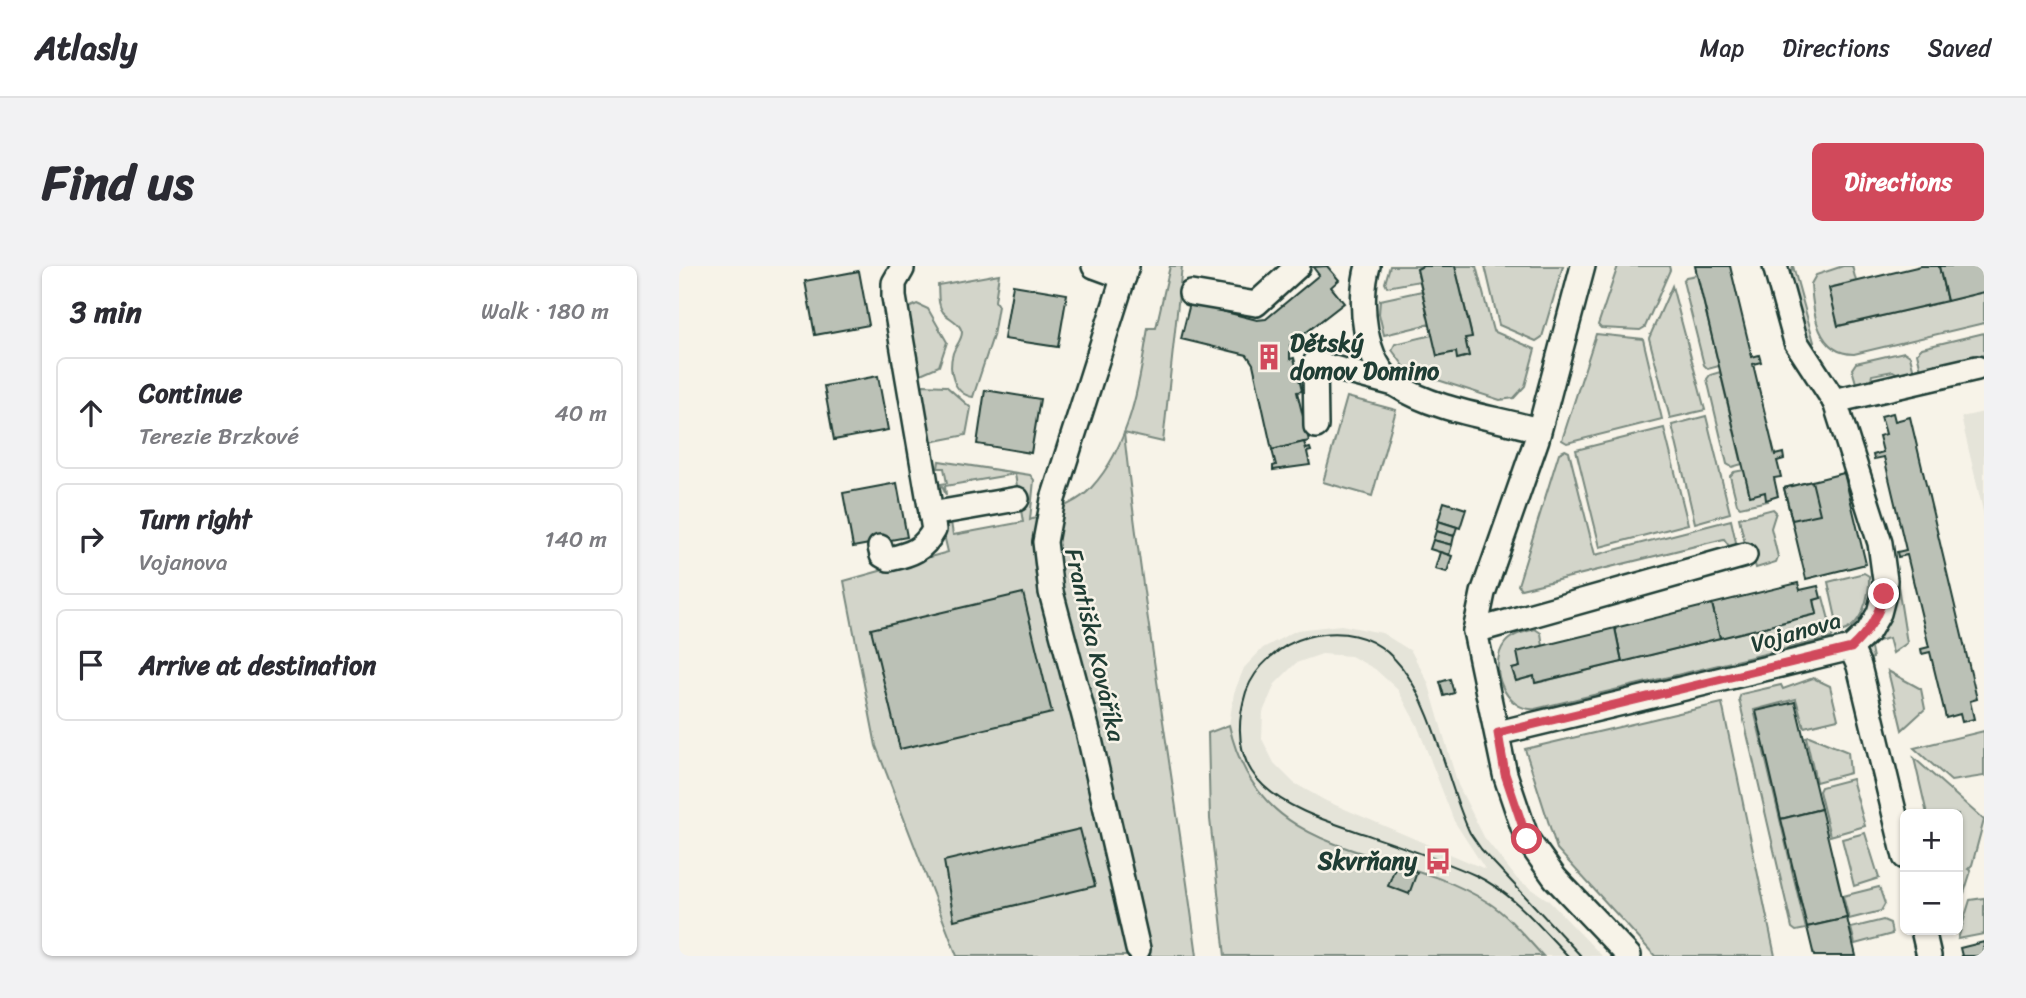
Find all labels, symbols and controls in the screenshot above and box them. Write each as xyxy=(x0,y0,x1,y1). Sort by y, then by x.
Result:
text: Atlasly xyxy=(35,19,137,77)
text: Map xyxy=(1700,27,1744,69)
text: Directions xyxy=(1782,27,1890,69)
text: Saved xyxy=(1928,27,1991,69)
text: Find us xyxy=(42,139,194,226)
button: Directions xyxy=(1812,143,1984,221)
text: 3 min xyxy=(70,285,142,339)
text: Walk · 180 m xyxy=(481,291,609,332)
place label: Dětský domov Domino xyxy=(1290,322,1440,392)
building icon: Dětský domov Domino xyxy=(1254,342,1284,372)
text: Continue xyxy=(139,370,242,416)
text: 40 m xyxy=(554,393,607,434)
icon: ahead xyxy=(72,394,110,432)
text: Terezie Brzkové xyxy=(139,416,299,457)
text: Turn right xyxy=(139,496,252,542)
text: 140 m xyxy=(545,519,607,560)
icon: right xyxy=(72,520,110,558)
text: Vojanova xyxy=(139,542,227,583)
street label: Františka Kováříka xyxy=(1052,544,1138,747)
route end xyxy=(1868,578,1899,609)
street label: Vojanova xyxy=(1746,599,1846,665)
text: Arrive at destination xyxy=(139,642,376,688)
icon: arrive xyxy=(72,646,110,684)
map controls xyxy=(1900,809,1963,935)
button: + xyxy=(1900,809,1963,872)
route start xyxy=(1511,823,1542,854)
place label: Skvrňany xyxy=(1317,840,1418,882)
bus stop icon: Skvrňany xyxy=(1423,846,1453,876)
button: − xyxy=(1900,872,1963,935)

